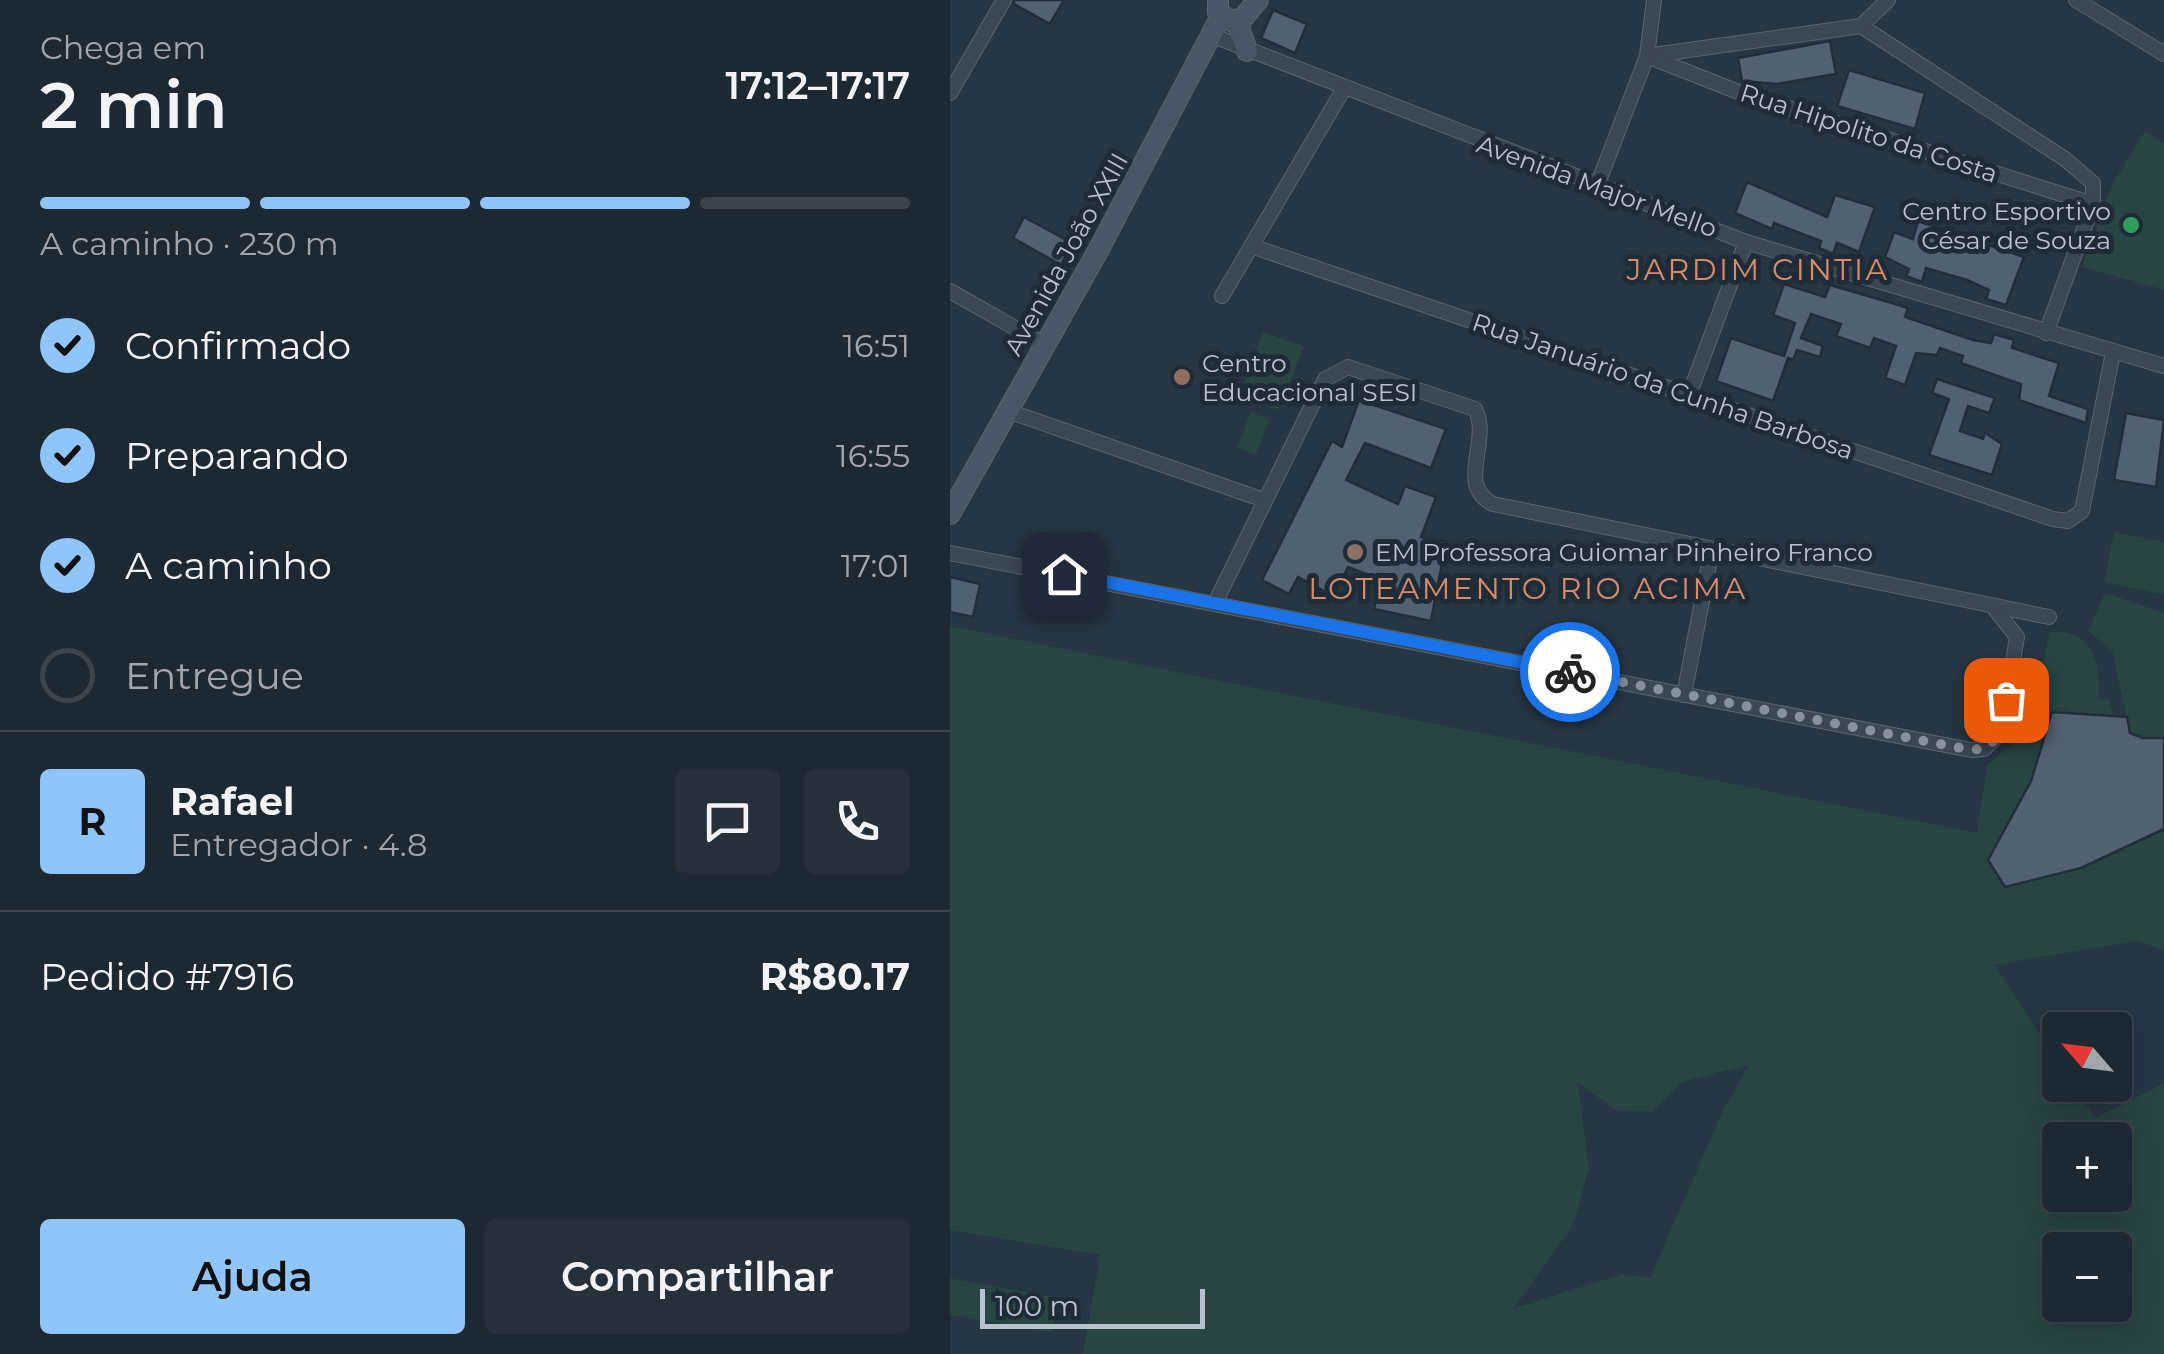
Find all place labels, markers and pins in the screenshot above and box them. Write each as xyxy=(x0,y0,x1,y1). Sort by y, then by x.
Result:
place label: Centro Esportivo César de Souza xyxy=(1902,196,2111,255)
marker: Centro Esportivo César de Souza xyxy=(2120,214,2142,236)
place label: Centro Educacional SESI xyxy=(1202,348,1417,407)
marker: Centro Educacional SESI xyxy=(1171,366,1193,388)
pin xyxy=(1022,532,1107,617)
place label: EM Professora Guiomar Pinheiro Franco xyxy=(1375,537,1873,567)
marker: EM Professora Guiomar Pinheiro Franco xyxy=(1344,541,1366,563)
pin xyxy=(1964,658,2049,743)

